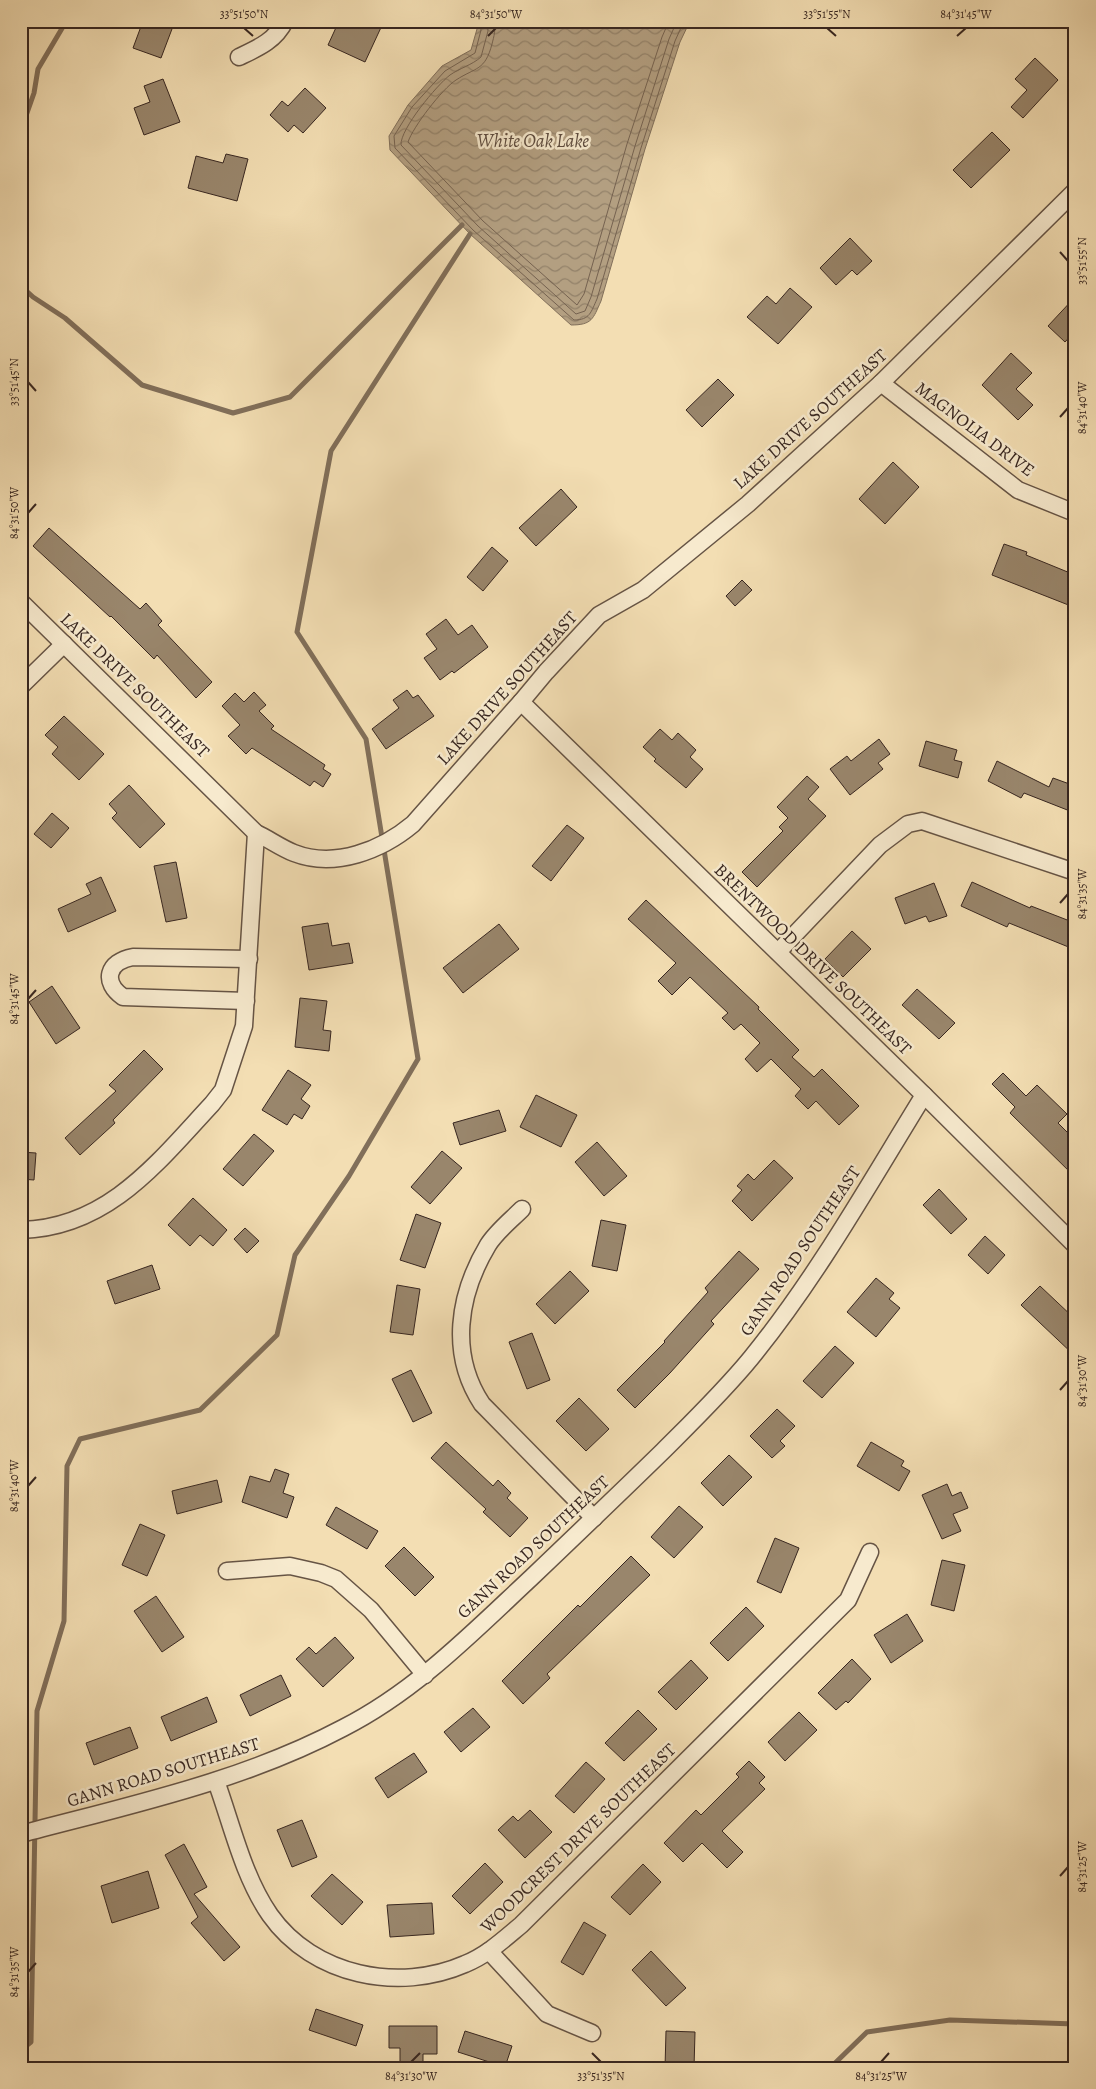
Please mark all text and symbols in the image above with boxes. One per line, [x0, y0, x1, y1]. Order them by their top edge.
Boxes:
text: 33°51'50"N [220, 6, 269, 22]
text: 84°31'50"W [470, 6, 523, 22]
text: 33°51'55"N [803, 6, 851, 22]
text: 84°31'45"W [940, 6, 993, 22]
water label: White Oak Lake [477, 128, 589, 154]
text: 33°51'55"N [1074, 237, 1090, 285]
street label: LAKE DRIVE SOUTHEAST [728, 343, 892, 495]
text: 33°51'45"N [6, 358, 22, 406]
street label: MAGNOLIA DRIVE [910, 376, 1040, 482]
text: 84°31'40"W [1074, 381, 1090, 434]
text: 84°31'50"W [6, 486, 22, 539]
street label: LAKE DRIVE SOUTHEAST [431, 606, 583, 770]
street label: LAKE DRIVE SOUTHEAST [55, 607, 215, 763]
street label: BRENTWOOD DRIVE SOUTHEAST [709, 858, 917, 1060]
text: 84°31'35"W [1074, 868, 1090, 920]
text: 84°31'45"W [6, 972, 22, 1025]
street label: GANN ROAD SOUTHEAST [734, 1161, 866, 1341]
text: 84°31'30"W [1074, 1354, 1090, 1407]
text: 84°31'40"W [6, 1459, 22, 1512]
street label: GANN ROAD SOUTHEAST [452, 1470, 614, 1624]
street label: GANN ROAD SOUTHEAST [64, 1731, 262, 1813]
street label: WOODCREST DRIVE SOUTHEAST [474, 1738, 681, 1939]
text: 84°31'25"W [1074, 1840, 1090, 1893]
text: 84°31'35"W [6, 1946, 22, 1998]
text: 84°31'30"W [385, 2068, 438, 2084]
text: 33°51'35"N [577, 2068, 625, 2084]
text: 84°31'25"W [855, 2068, 908, 2084]

